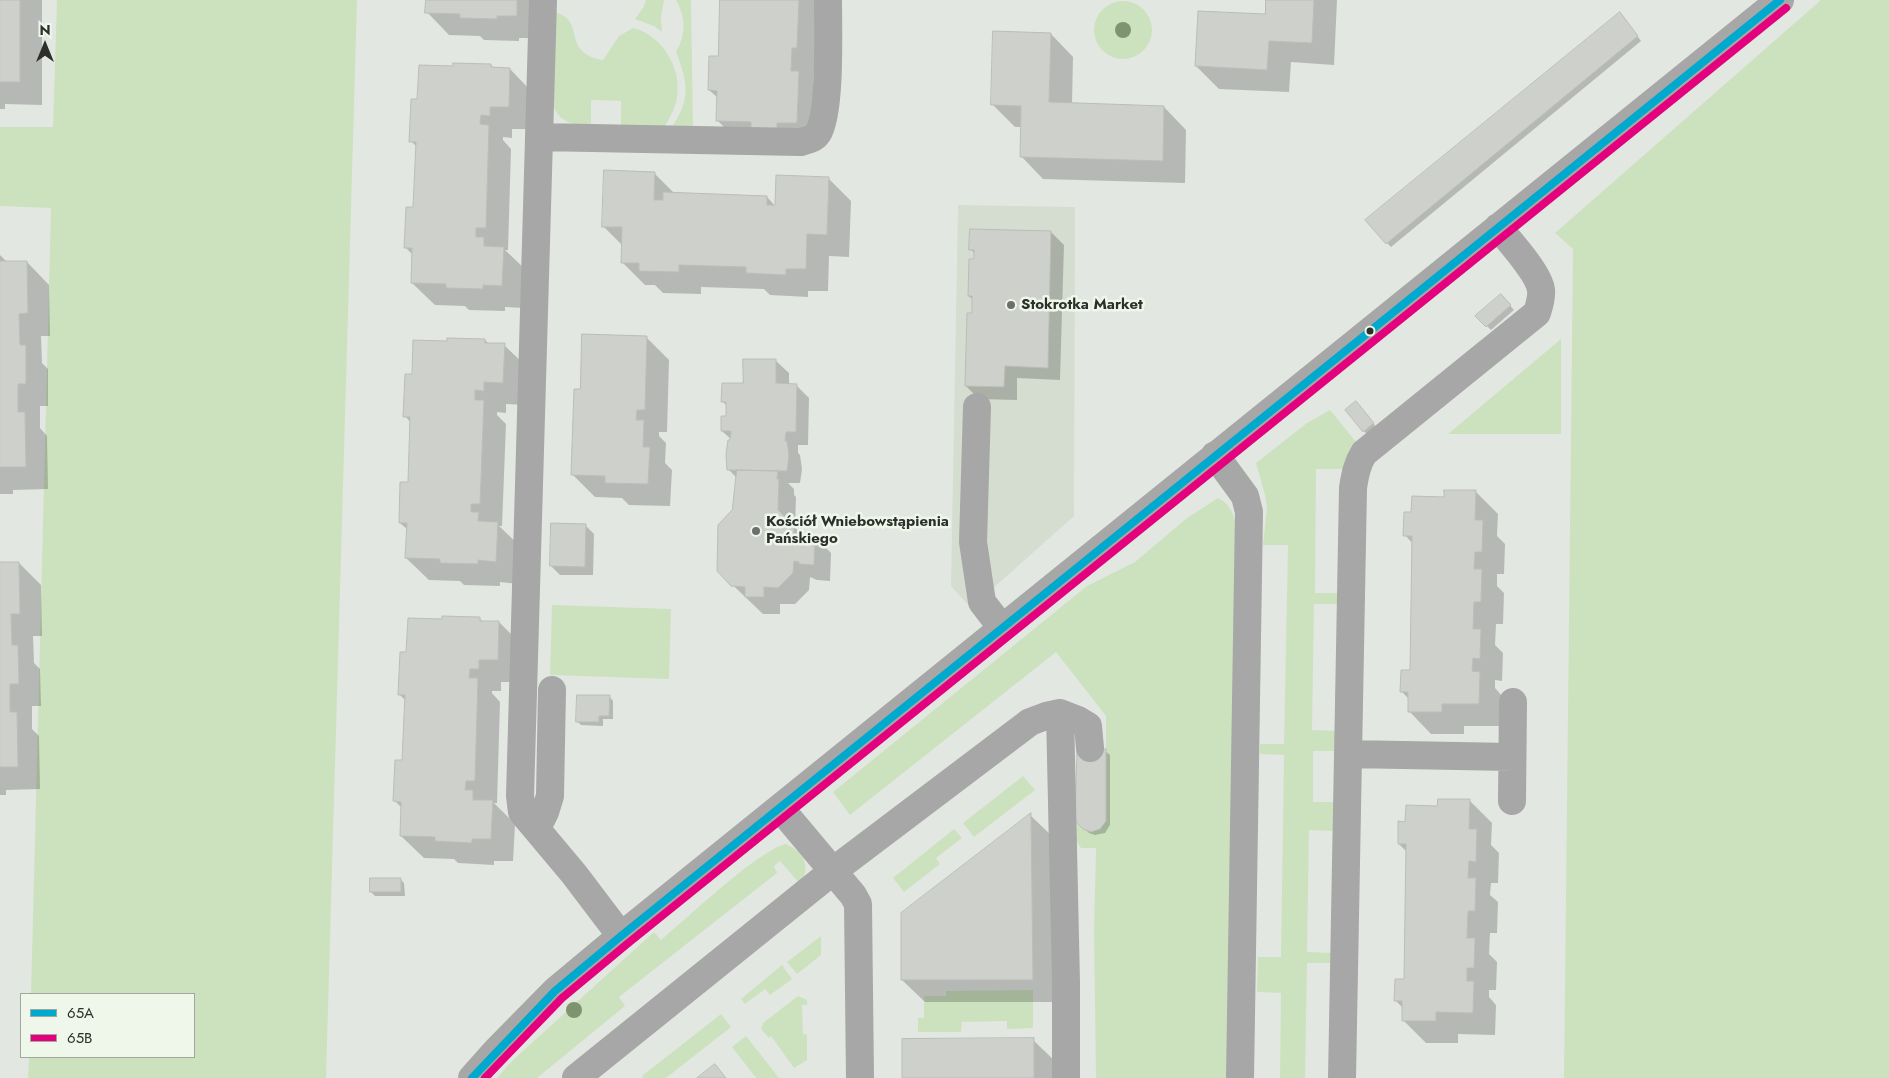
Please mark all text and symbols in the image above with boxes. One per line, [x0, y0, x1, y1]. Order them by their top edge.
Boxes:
north arrow [20, 20, 70, 70]
text: N [39, 20, 51, 40]
place label: Stokrotka Market [1021, 296, 1143, 314]
marker: Stokrotka Market [1005, 299, 1017, 311]
unlabelled marker [1365, 326, 1375, 336]
place label: Kościół Wniebowstąpienia Pańskiego [766, 513, 949, 548]
marker: Kościół Wniebowstąpienia Pańskiego [750, 525, 762, 537]
legend [20, 993, 195, 1058]
text: 65A [67, 1002, 94, 1024]
text: 65B [67, 1027, 92, 1049]

